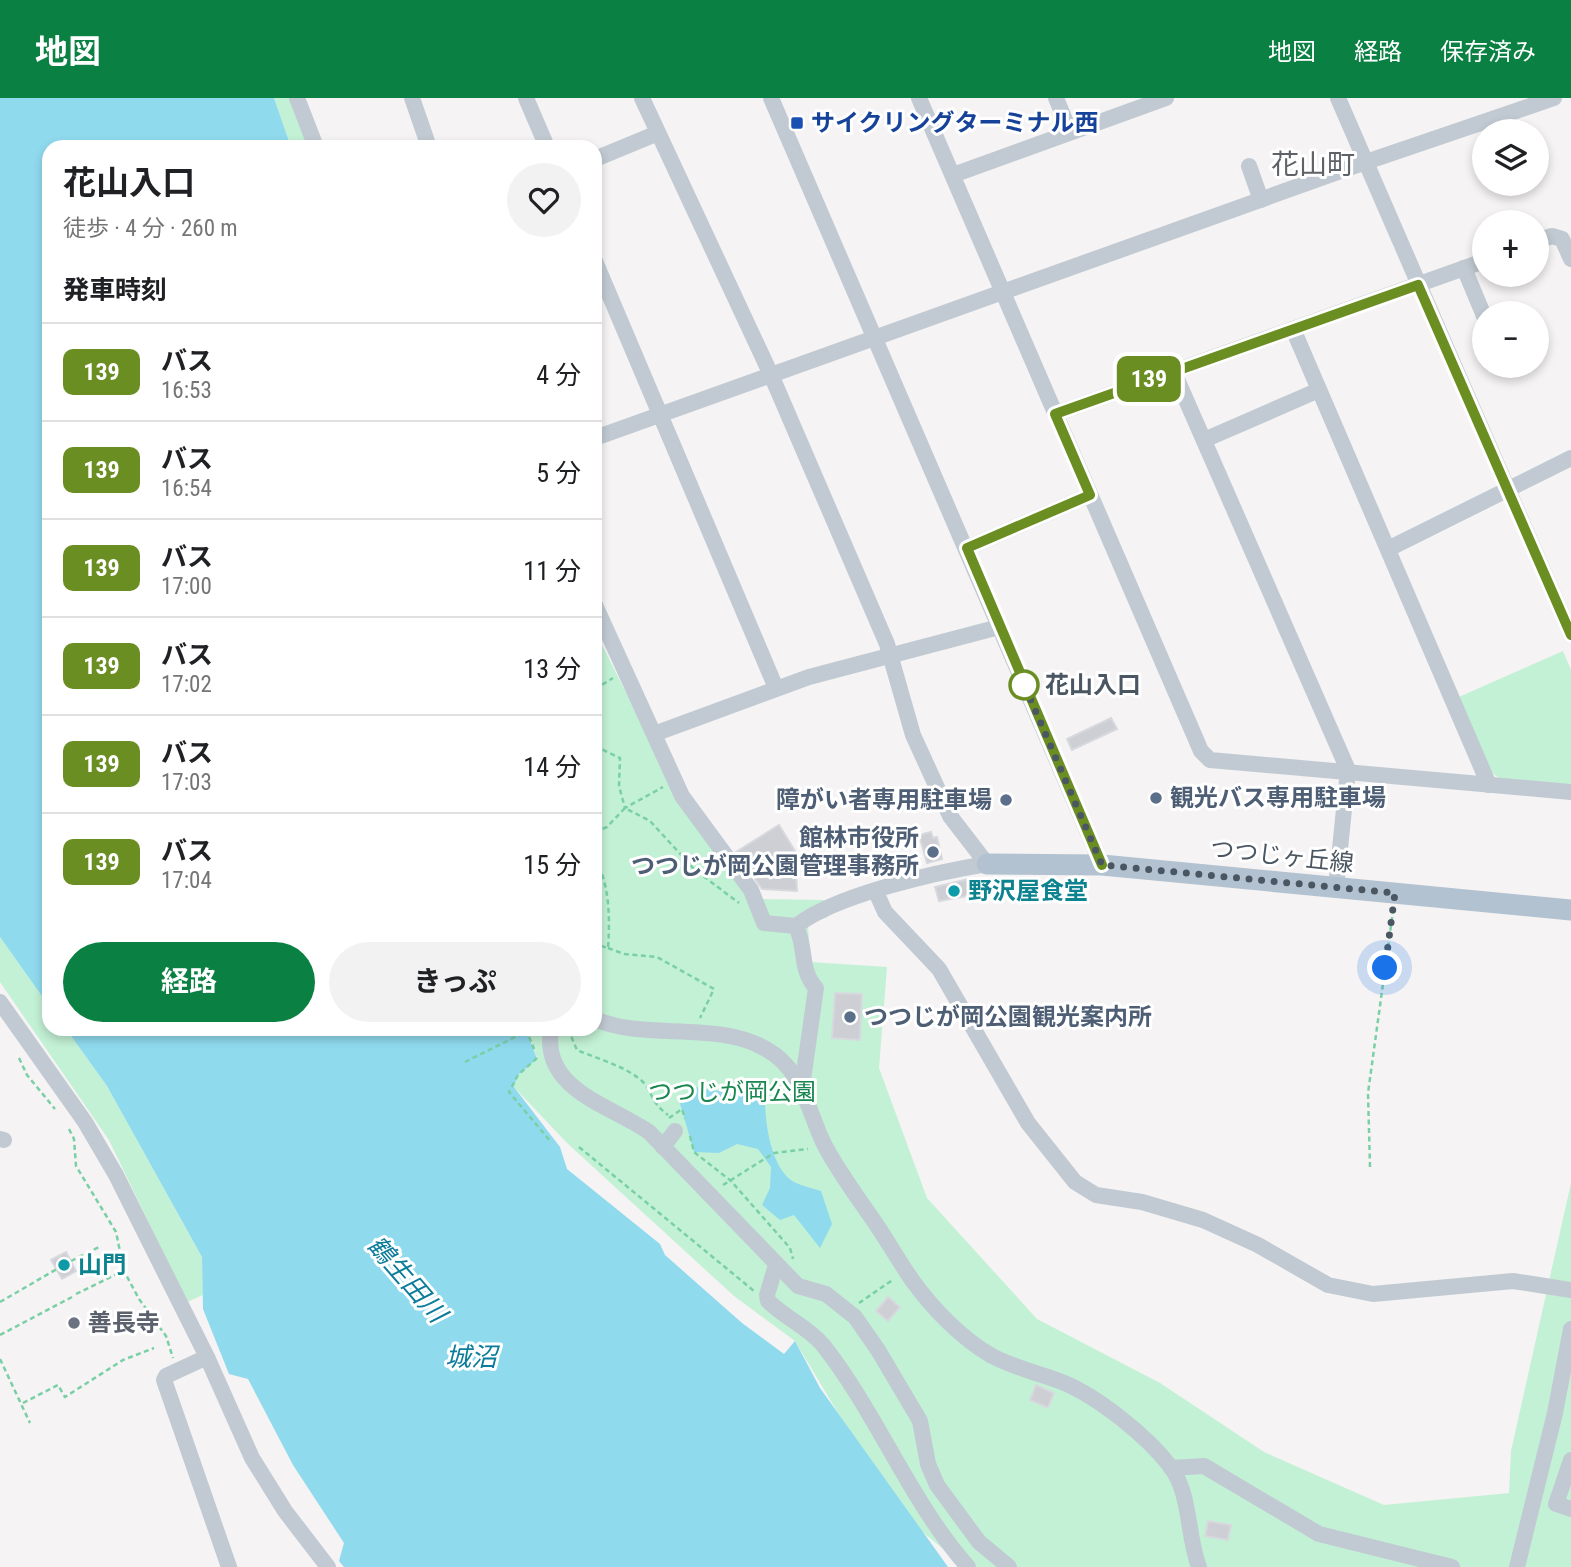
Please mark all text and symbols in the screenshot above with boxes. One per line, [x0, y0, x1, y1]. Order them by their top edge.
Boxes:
text: 地図 [35, 32, 101, 71]
text: 地図 [1268, 38, 1316, 66]
text: 経路 [1354, 38, 1402, 66]
text: 保存済み [1440, 38, 1536, 66]
place label: サイクリングターミナル西 [811, 109, 1099, 137]
marker: サイクリングターミナル西 [789, 115, 805, 131]
map controls [1472, 119, 1549, 378]
button: layers [1472, 119, 1549, 196]
district label: 花山町 [1271, 148, 1355, 181]
text: 花山入口 [63, 163, 195, 202]
button: heart [507, 163, 581, 237]
button: + [1472, 210, 1549, 287]
text: 徒歩 · 4 分 · 260 m [63, 215, 238, 242]
text: 発車時刻 [63, 275, 167, 305]
button: − [1472, 301, 1549, 378]
text: バス [161, 346, 213, 376]
line badge: 139 [1109, 356, 1189, 402]
text: 139 [83, 358, 120, 386]
text: 4 分 [536, 360, 581, 390]
text: 139 [1131, 365, 1167, 393]
text: 16:53 [161, 377, 212, 404]
text: バス [161, 444, 213, 474]
text: 139 [83, 456, 120, 484]
text: 5 分 [536, 458, 581, 488]
text: 16:54 [161, 475, 212, 502]
text: バス [161, 542, 213, 572]
text: 139 [83, 554, 120, 582]
text: 11 分 [523, 556, 581, 586]
text: 17:00 [161, 573, 212, 600]
text: バス [161, 640, 213, 670]
text: 139 [83, 652, 120, 680]
text: 13 分 [523, 654, 581, 684]
marker: 花山入口 [1009, 670, 1039, 700]
text: 17:02 [161, 671, 212, 698]
place label: 花山入口 [1045, 671, 1141, 699]
text: バス [161, 738, 213, 768]
text: 139 [83, 750, 120, 778]
text: 14 分 [523, 752, 581, 782]
text: 17:03 [161, 769, 212, 796]
place label: 観光バス専用駐車場 [1170, 784, 1386, 812]
place label: 障がい者専用駐車場 [776, 786, 992, 814]
marker: 観光バス専用駐車場 [1148, 790, 1164, 806]
marker: 障がい者専用駐車場 [998, 792, 1014, 808]
place label: 館林市役所 つつじが岡公園管理事務所 [631, 824, 919, 880]
street label: つつじヶ丘線 [1209, 835, 1355, 877]
text: バス [161, 836, 213, 866]
marker: 館林市役所 つつじが岡公園管理事務所 [925, 844, 941, 860]
text: 139 [83, 848, 120, 876]
text: 15 分 [523, 850, 581, 880]
text: 17:04 [161, 867, 212, 894]
place label: 野沢屋食堂 [968, 877, 1088, 905]
marker: 野沢屋食堂 [946, 883, 962, 899]
button: 経路 [63, 942, 315, 1022]
button: きっぷ [329, 942, 581, 1022]
your location [1367, 950, 1402, 985]
place label: つつじが岡公園観光案内所 [864, 1003, 1152, 1031]
marker: つつじが岡公園観光案内所 [842, 1009, 858, 1025]
park label: つつじが岡公園 [648, 1078, 816, 1106]
water label: 鶴生田川 [362, 1230, 454, 1330]
place label: 山門 [78, 1251, 126, 1279]
marker: 山門 [56, 1257, 72, 1273]
place label: 善長寺 [88, 1309, 160, 1337]
marker: 善長寺 [66, 1315, 82, 1331]
water label: 城沼 [445, 1342, 501, 1372]

